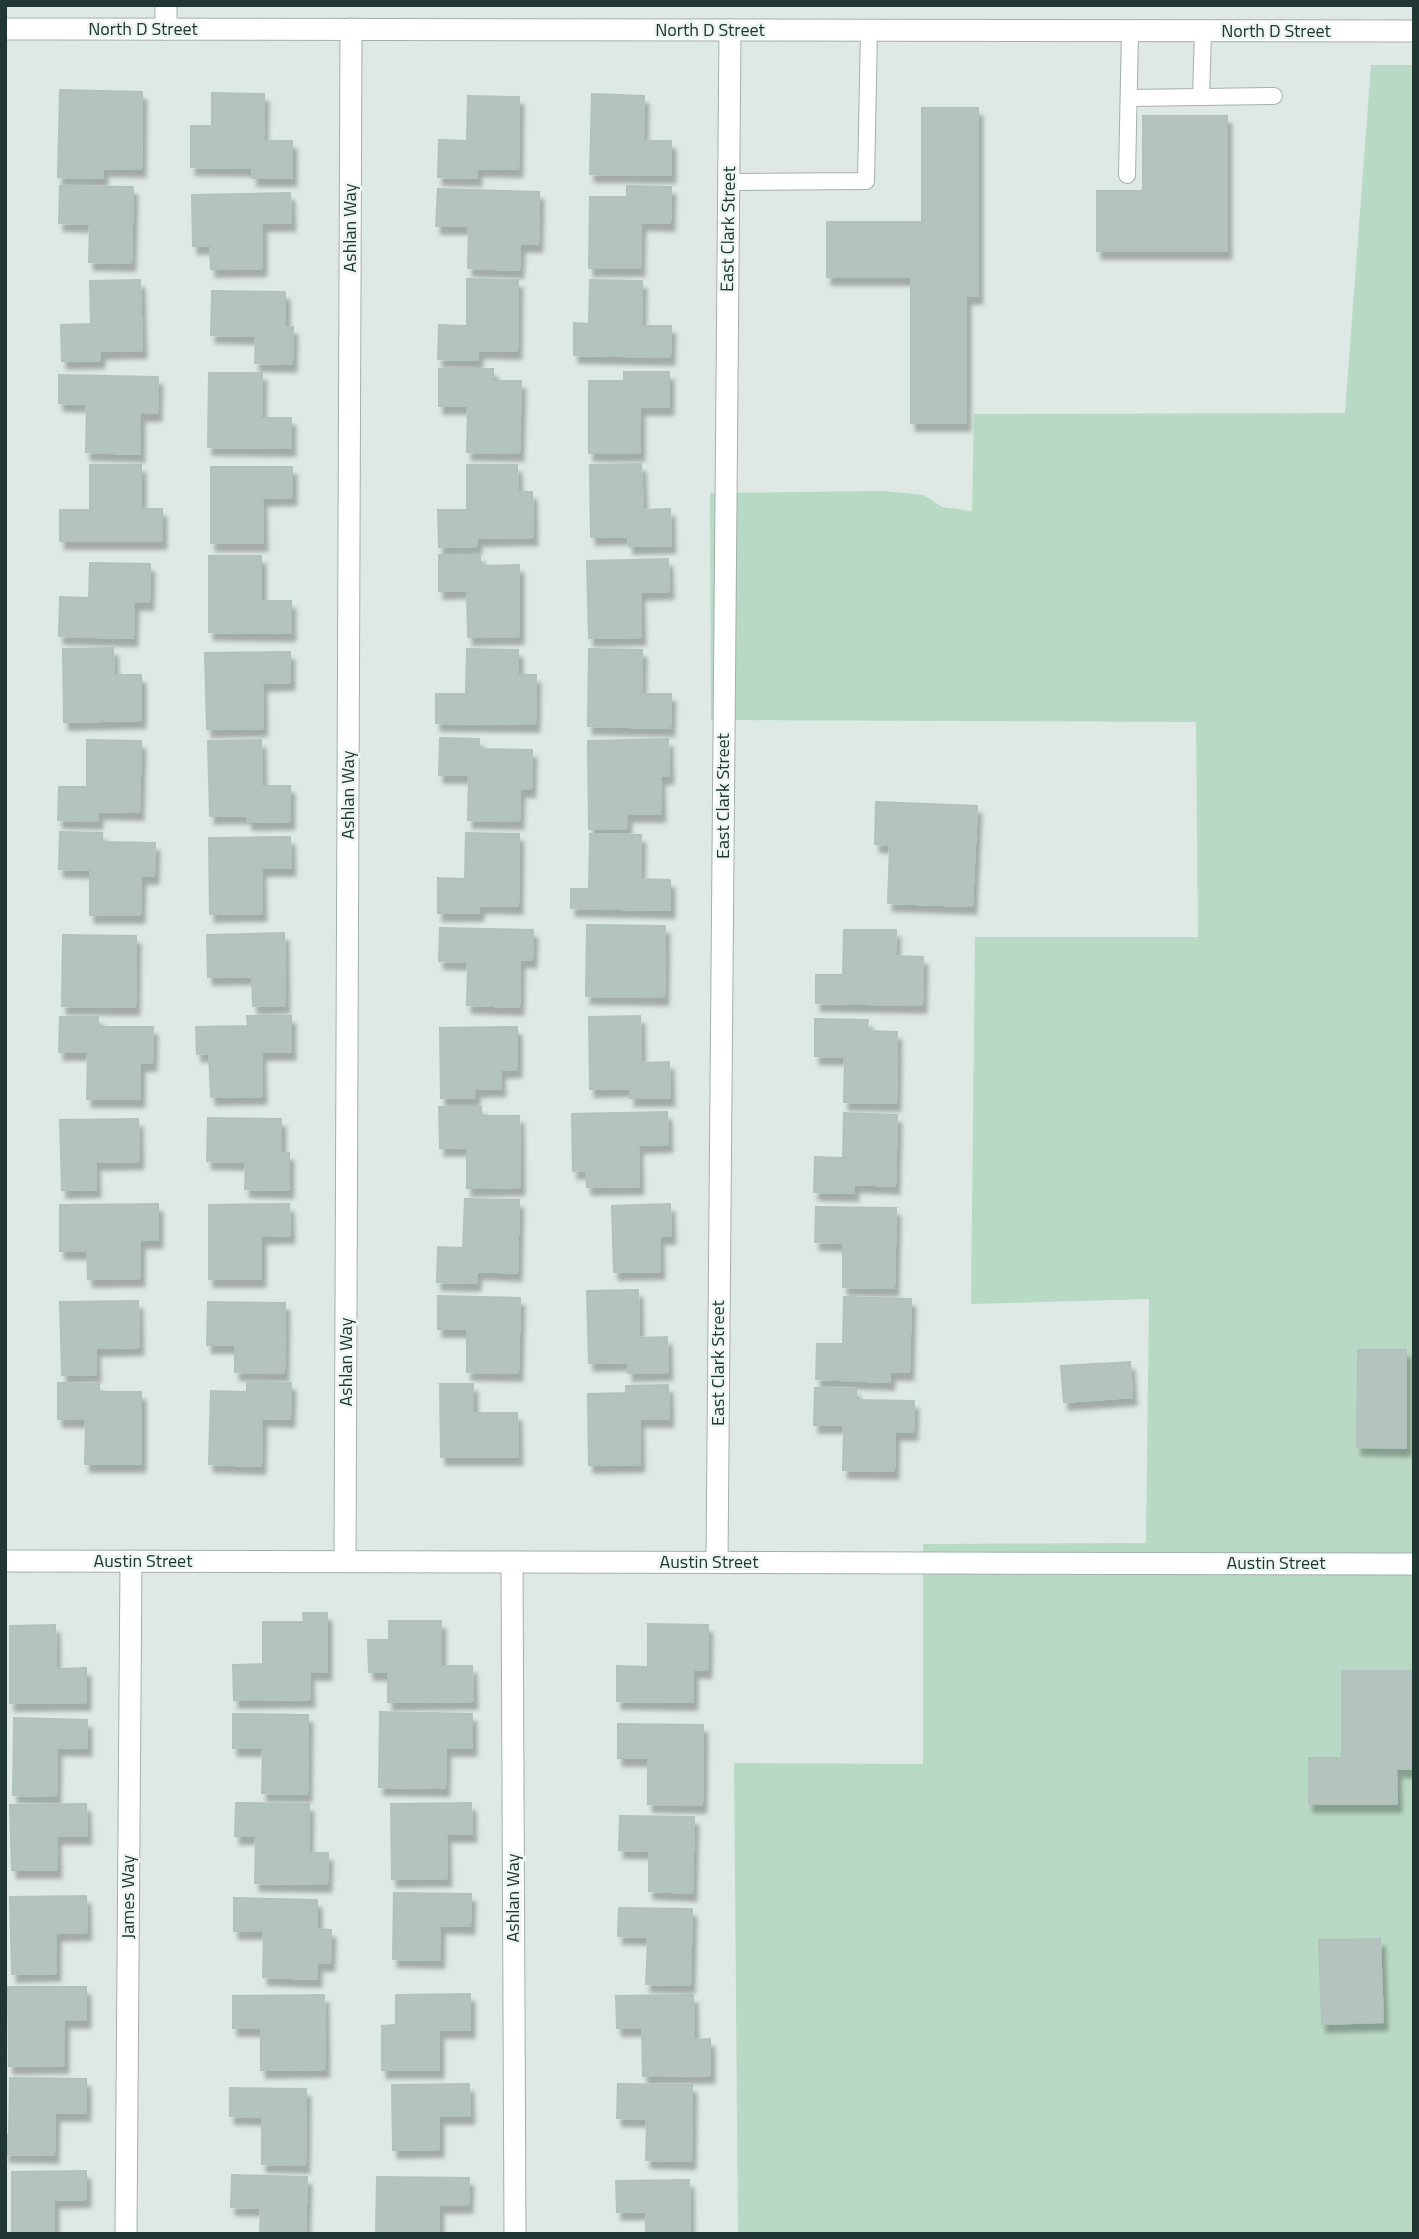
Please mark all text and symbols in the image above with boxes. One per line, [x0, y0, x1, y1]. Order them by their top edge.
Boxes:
street label: North D Street [88, 15, 199, 42]
street label: North D Street [655, 16, 766, 43]
street label: North D Street [1221, 17, 1332, 44]
street label: East Clark Street [713, 165, 742, 292]
street label: Ashlan Way [336, 183, 363, 272]
street label: East Clark Street [709, 732, 736, 859]
street label: Ashlan Way [334, 750, 361, 839]
street label: East Clark Street [704, 1299, 731, 1426]
street label: Ashlan Way [332, 1317, 359, 1406]
street label: Austin Street [94, 1547, 193, 1574]
street label: Austin Street [660, 1548, 759, 1575]
street label: Austin Street [1227, 1549, 1326, 1576]
street label: Ashlan Way [499, 1853, 526, 1942]
street label: James Way [114, 1855, 141, 1939]

